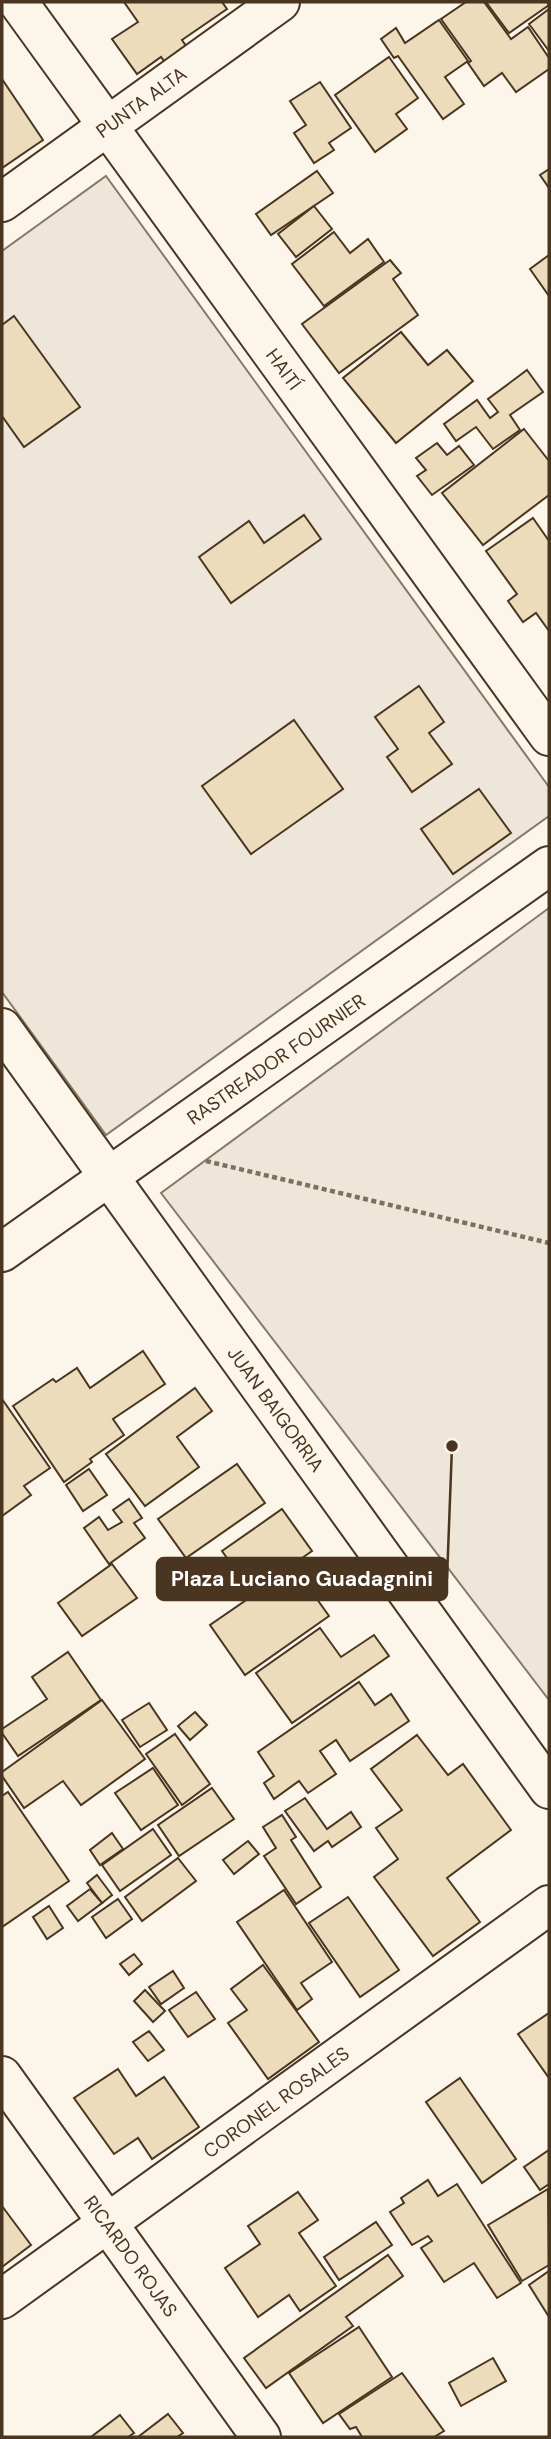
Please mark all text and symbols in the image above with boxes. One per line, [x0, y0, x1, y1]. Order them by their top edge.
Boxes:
street label: PUNTA ALTA [91, 61, 192, 144]
street label: HAITÍ [260, 344, 307, 395]
street label: RASTREADOR FOURNIER [182, 988, 370, 1131]
street label: JUAN BAIGORRIA [222, 1342, 330, 1477]
callout: Plaza Luciano Guadagnini [157, 1558, 447, 1600]
text: Plaza Luciano Guadagnini [171, 1565, 433, 1593]
street label: CORONEL ROSALES [198, 2041, 354, 2164]
street label: RICARDO ROJAS [78, 2191, 183, 2322]

